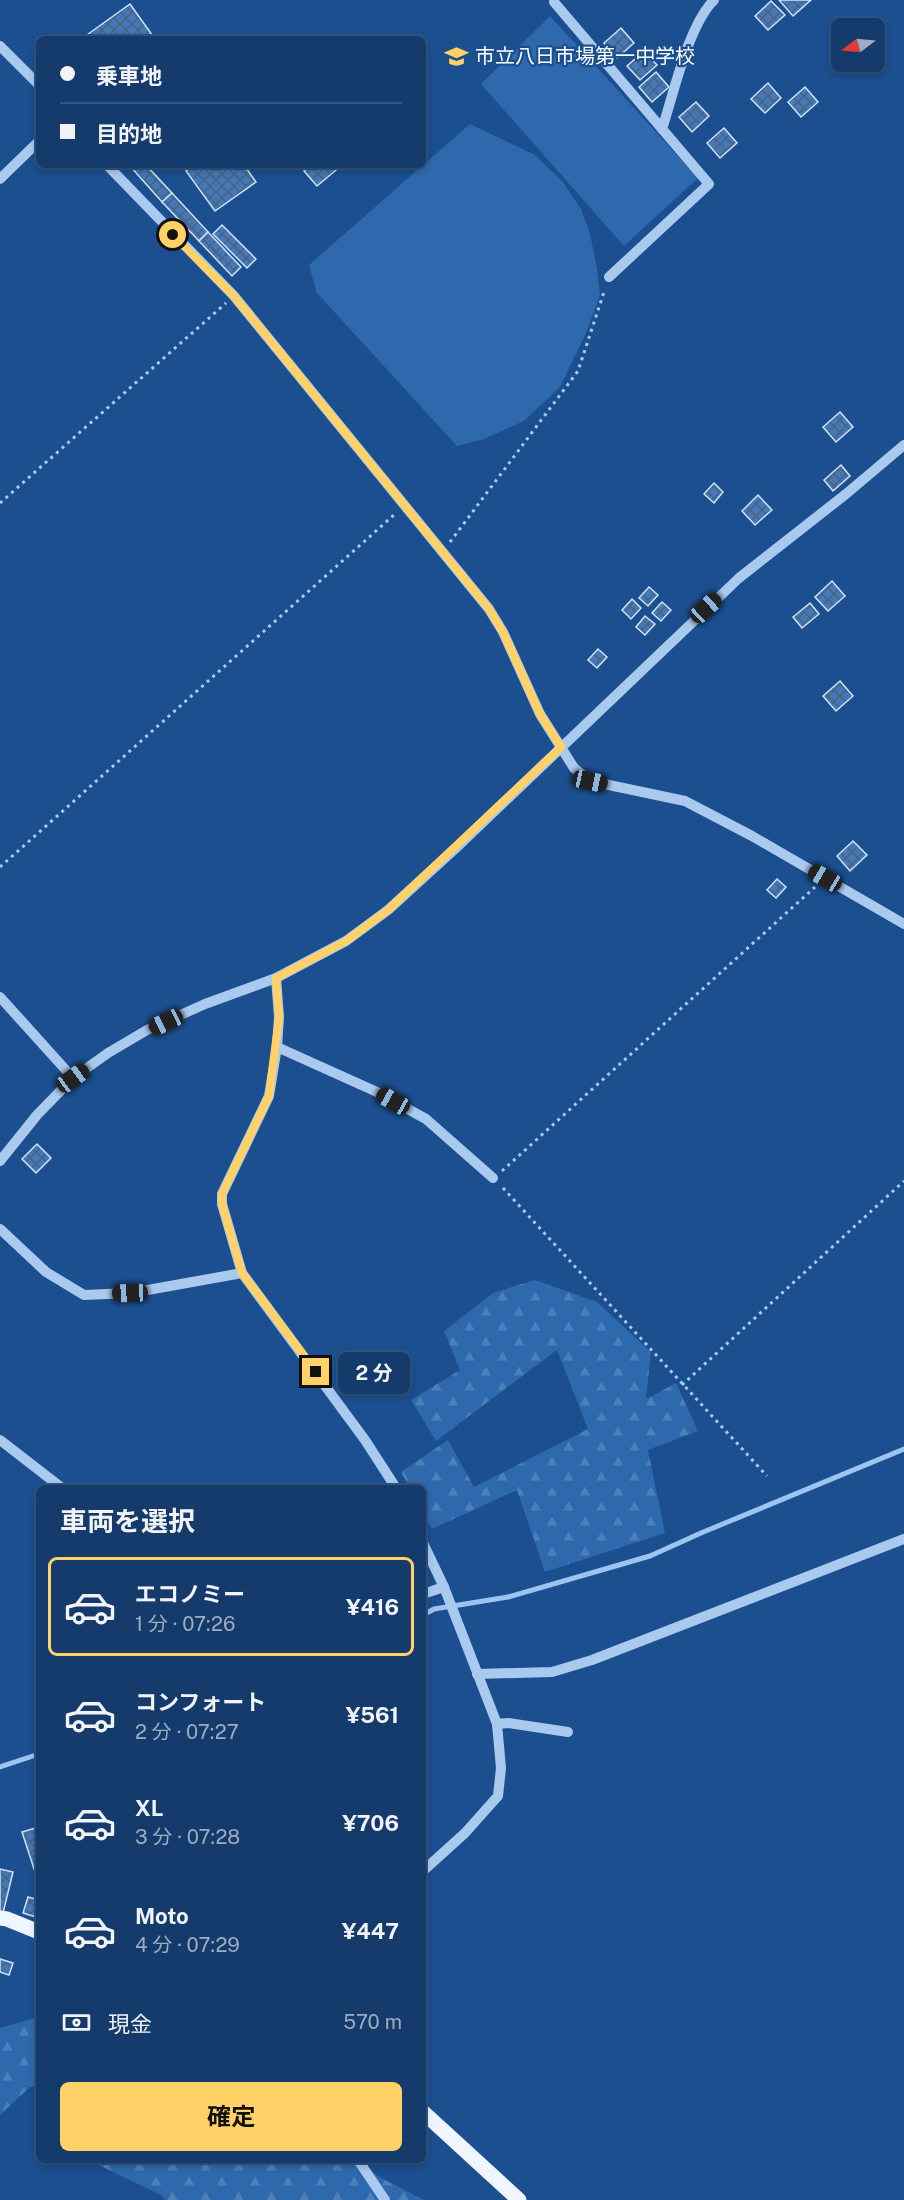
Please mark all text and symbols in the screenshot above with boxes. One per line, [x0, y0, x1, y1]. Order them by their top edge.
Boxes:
north arrow [831, 18, 885, 72]
map controls [831, 18, 885, 72]
school or university icon: 市立八日市場第一中学校 [444, 43, 470, 69]
place label: 市立八日市場第一中学校 [475, 44, 695, 68]
text: 乗車地 [96, 63, 162, 89]
text: 目的地 [96, 121, 162, 147]
route start [159, 221, 186, 248]
car [687, 589, 725, 627]
car [571, 768, 609, 794]
car [805, 861, 845, 895]
car [146, 1006, 186, 1038]
car [53, 1060, 93, 1096]
car [373, 1084, 413, 1118]
car [112, 1283, 148, 1303]
callout: 2 分 [337, 1351, 409, 1393]
route end [302, 1358, 329, 1385]
text: 2 分 [355, 1361, 393, 1385]
text: 車両を選択 [60, 1505, 195, 1537]
icon: car [63, 1580, 117, 1634]
text: エコノミー [135, 1581, 245, 1607]
text: ¥416 [346, 1594, 399, 1620]
text: 1 分 · 07:26 [135, 1612, 235, 1636]
icon: car [63, 1688, 117, 1742]
text: コンフォート [135, 1689, 266, 1715]
text: ¥561 [346, 1702, 399, 1728]
text: 2 分 · 07:27 [135, 1720, 239, 1744]
text: XL [135, 1795, 163, 1821]
icon: car [63, 1796, 117, 1850]
text: ¥706 [342, 1810, 399, 1836]
text: 3 分 · 07:28 [135, 1825, 240, 1849]
text: Moto [135, 1903, 189, 1929]
icon: car [63, 1904, 117, 1958]
text: ¥447 [342, 1918, 399, 1944]
text: 4 分 · 07:29 [135, 1933, 240, 1957]
icon: cash [60, 2006, 93, 2039]
text: 570 m [343, 2010, 402, 2034]
text: 現金 [108, 2011, 152, 2037]
button: 確定 [60, 2082, 402, 2151]

